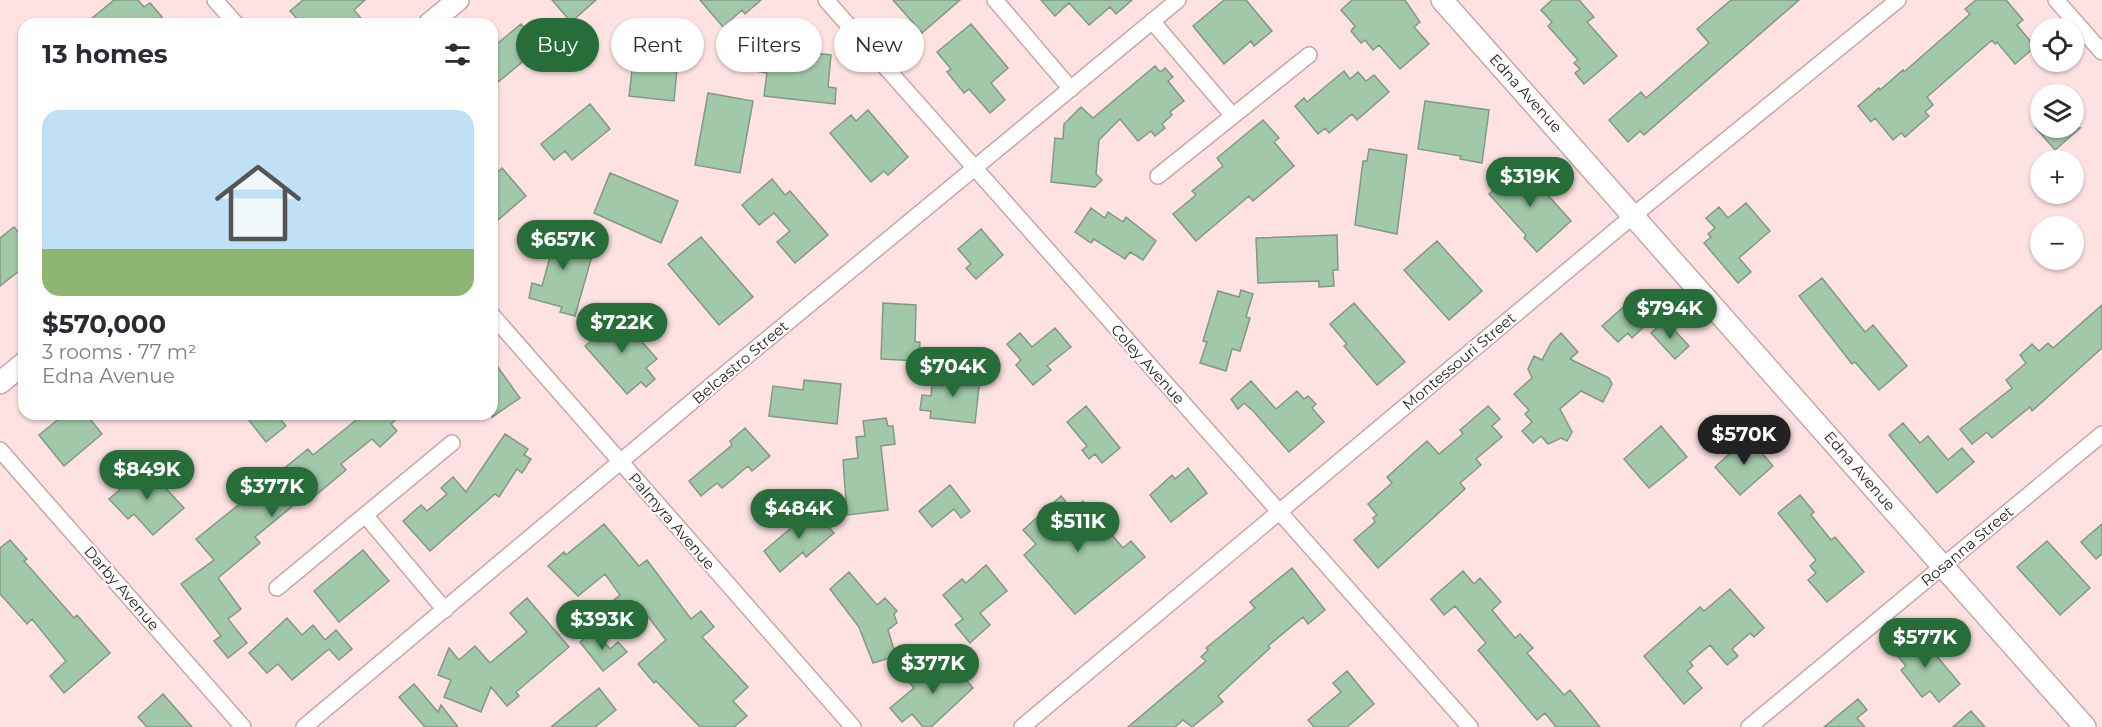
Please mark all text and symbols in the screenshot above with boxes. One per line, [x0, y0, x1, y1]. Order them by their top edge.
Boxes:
chip: Buy [516, 18, 599, 72]
chip: Rent [611, 18, 704, 72]
chip: Filters [716, 18, 822, 72]
chip: New [834, 18, 924, 72]
map controls [2030, 18, 2084, 270]
button: locate [2030, 18, 2084, 72]
text: 13 homes [42, 38, 168, 70]
icon: filters [441, 38, 474, 71]
street label: Edna Avenue [1486, 50, 1566, 136]
button: layers [2030, 84, 2084, 138]
icon: home [204, 149, 312, 257]
button: + [2030, 150, 2084, 204]
pin: $319K [1488, 157, 1572, 208]
text: $319K [1500, 164, 1560, 188]
button: − [2030, 216, 2084, 270]
pin: $657K [521, 220, 605, 271]
text: $657K [531, 227, 595, 251]
pin: $794K [1628, 289, 1712, 340]
text: $794K [1637, 296, 1703, 320]
pin: $722K [580, 303, 664, 354]
text: $570,000 [42, 308, 166, 340]
street label: Montessouri Street [1398, 308, 1520, 414]
text: $722K [590, 310, 654, 334]
street label: Belcastro Street [688, 316, 792, 408]
street label: Coley Avenue [1107, 320, 1189, 408]
text: 3 rooms · 77 m² [42, 340, 197, 364]
pin: $704K [911, 347, 995, 398]
text: $704K [920, 354, 986, 378]
text: Edna Avenue [42, 364, 175, 388]
pin: $570K [1702, 415, 1786, 466]
text: $570K [1712, 422, 1776, 446]
street label: Edna Avenue [1820, 427, 1900, 515]
pin: $849K [105, 450, 189, 501]
text: $849K [113, 457, 181, 481]
pin: $377K [230, 467, 314, 518]
street label: Palmyra Avenue [625, 469, 719, 573]
text: $377K [240, 474, 304, 498]
pin: $484K [757, 489, 841, 540]
text: $484K [765, 496, 833, 520]
pin: $511K [1036, 502, 1120, 553]
street label: Rosanna Street [1917, 502, 2017, 590]
text: $511K [1050, 509, 1106, 533]
street label: Darby Avenue [80, 542, 164, 634]
pin: $393K [560, 600, 644, 651]
text: $393K [570, 607, 634, 631]
pin: $577K [1883, 618, 1967, 669]
text: $577K [1893, 625, 1957, 649]
pin: $377K [891, 644, 975, 695]
text: $377K [901, 651, 965, 675]

